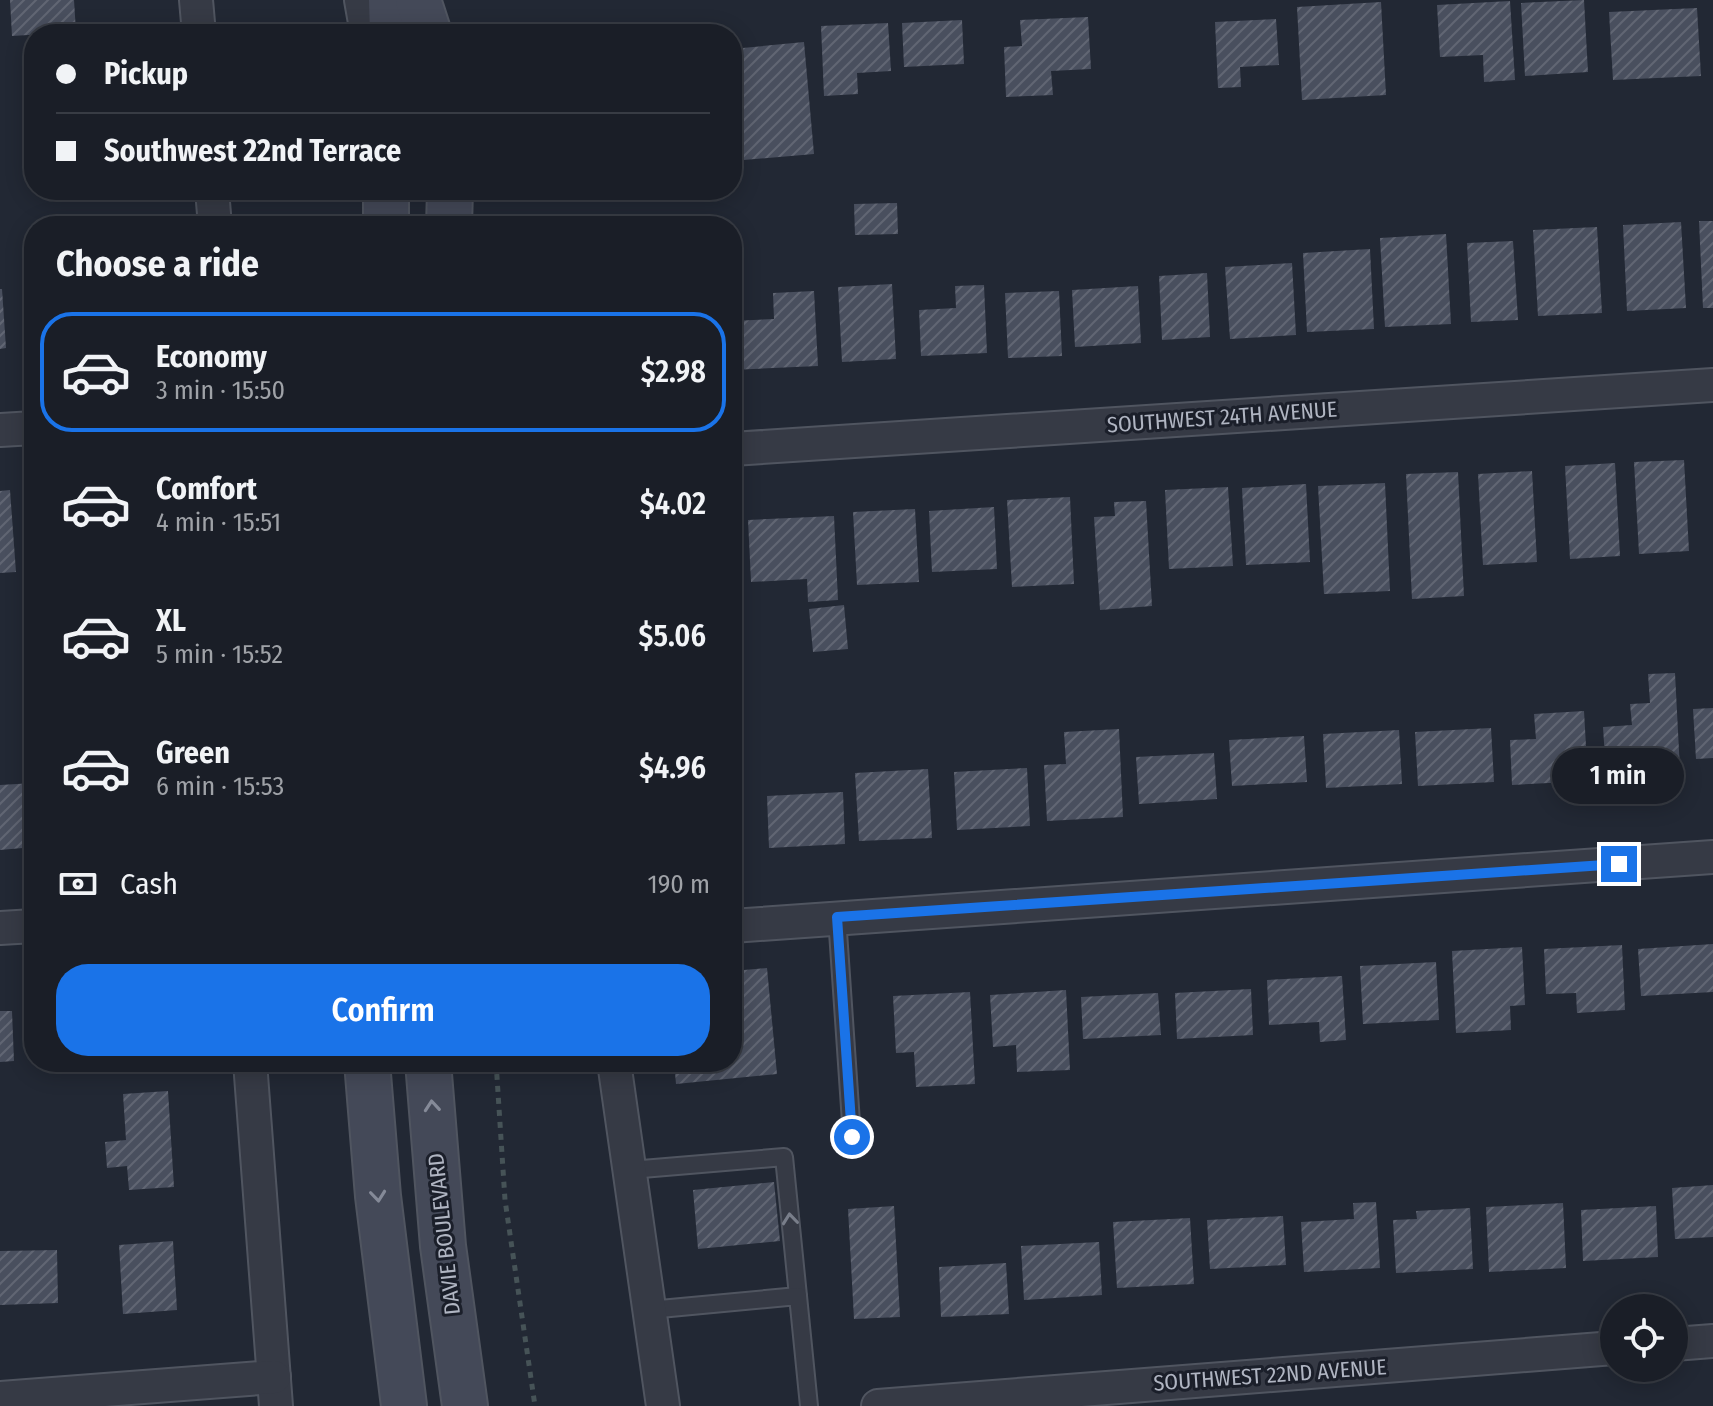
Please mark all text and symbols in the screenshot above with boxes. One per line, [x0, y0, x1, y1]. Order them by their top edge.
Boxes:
text: Pickup [104, 56, 188, 92]
text: Southwest 22nd Terrace [104, 133, 401, 169]
text: Choose a ride [56, 242, 259, 286]
icon: car [60, 336, 132, 408]
text: Economy [156, 339, 267, 375]
text: $2.98 [641, 354, 706, 390]
text: 3 min · 15:50 [156, 375, 285, 406]
street label: SOUTHWEST 24TH AVENUE [1106, 395, 1338, 439]
icon: car [60, 468, 132, 540]
text: Comfort [156, 471, 257, 507]
text: $4.02 [640, 486, 706, 522]
text: 4 min · 15:51 [156, 507, 281, 538]
icon: car [60, 600, 132, 672]
text: XL [156, 603, 186, 639]
text: $5.06 [639, 618, 706, 654]
text: 5 min · 15:52 [156, 639, 283, 670]
icon: car [60, 732, 132, 804]
text: Green [156, 735, 230, 771]
callout: 1 min [1553, 748, 1685, 804]
text: $4.96 [639, 750, 706, 786]
text: 1 min [1590, 760, 1646, 791]
text: 6 min · 15:53 [156, 771, 284, 802]
route end [1601, 846, 1637, 882]
icon: cash [56, 862, 100, 906]
text: Cash [120, 866, 178, 902]
text: 190 m [648, 869, 710, 900]
button: Confirm [56, 964, 710, 1056]
one-way arrow [424, 1099, 441, 1112]
route start [834, 1119, 870, 1155]
street label: DAVIE BOULEVARD [422, 1152, 466, 1316]
one-way arrow [369, 1189, 386, 1202]
one-way arrow [782, 1212, 799, 1225]
map controls [1600, 1294, 1688, 1382]
button: locate [1600, 1294, 1688, 1382]
street label: SOUTHWEST 22ND AVENUE [1153, 1353, 1387, 1397]

